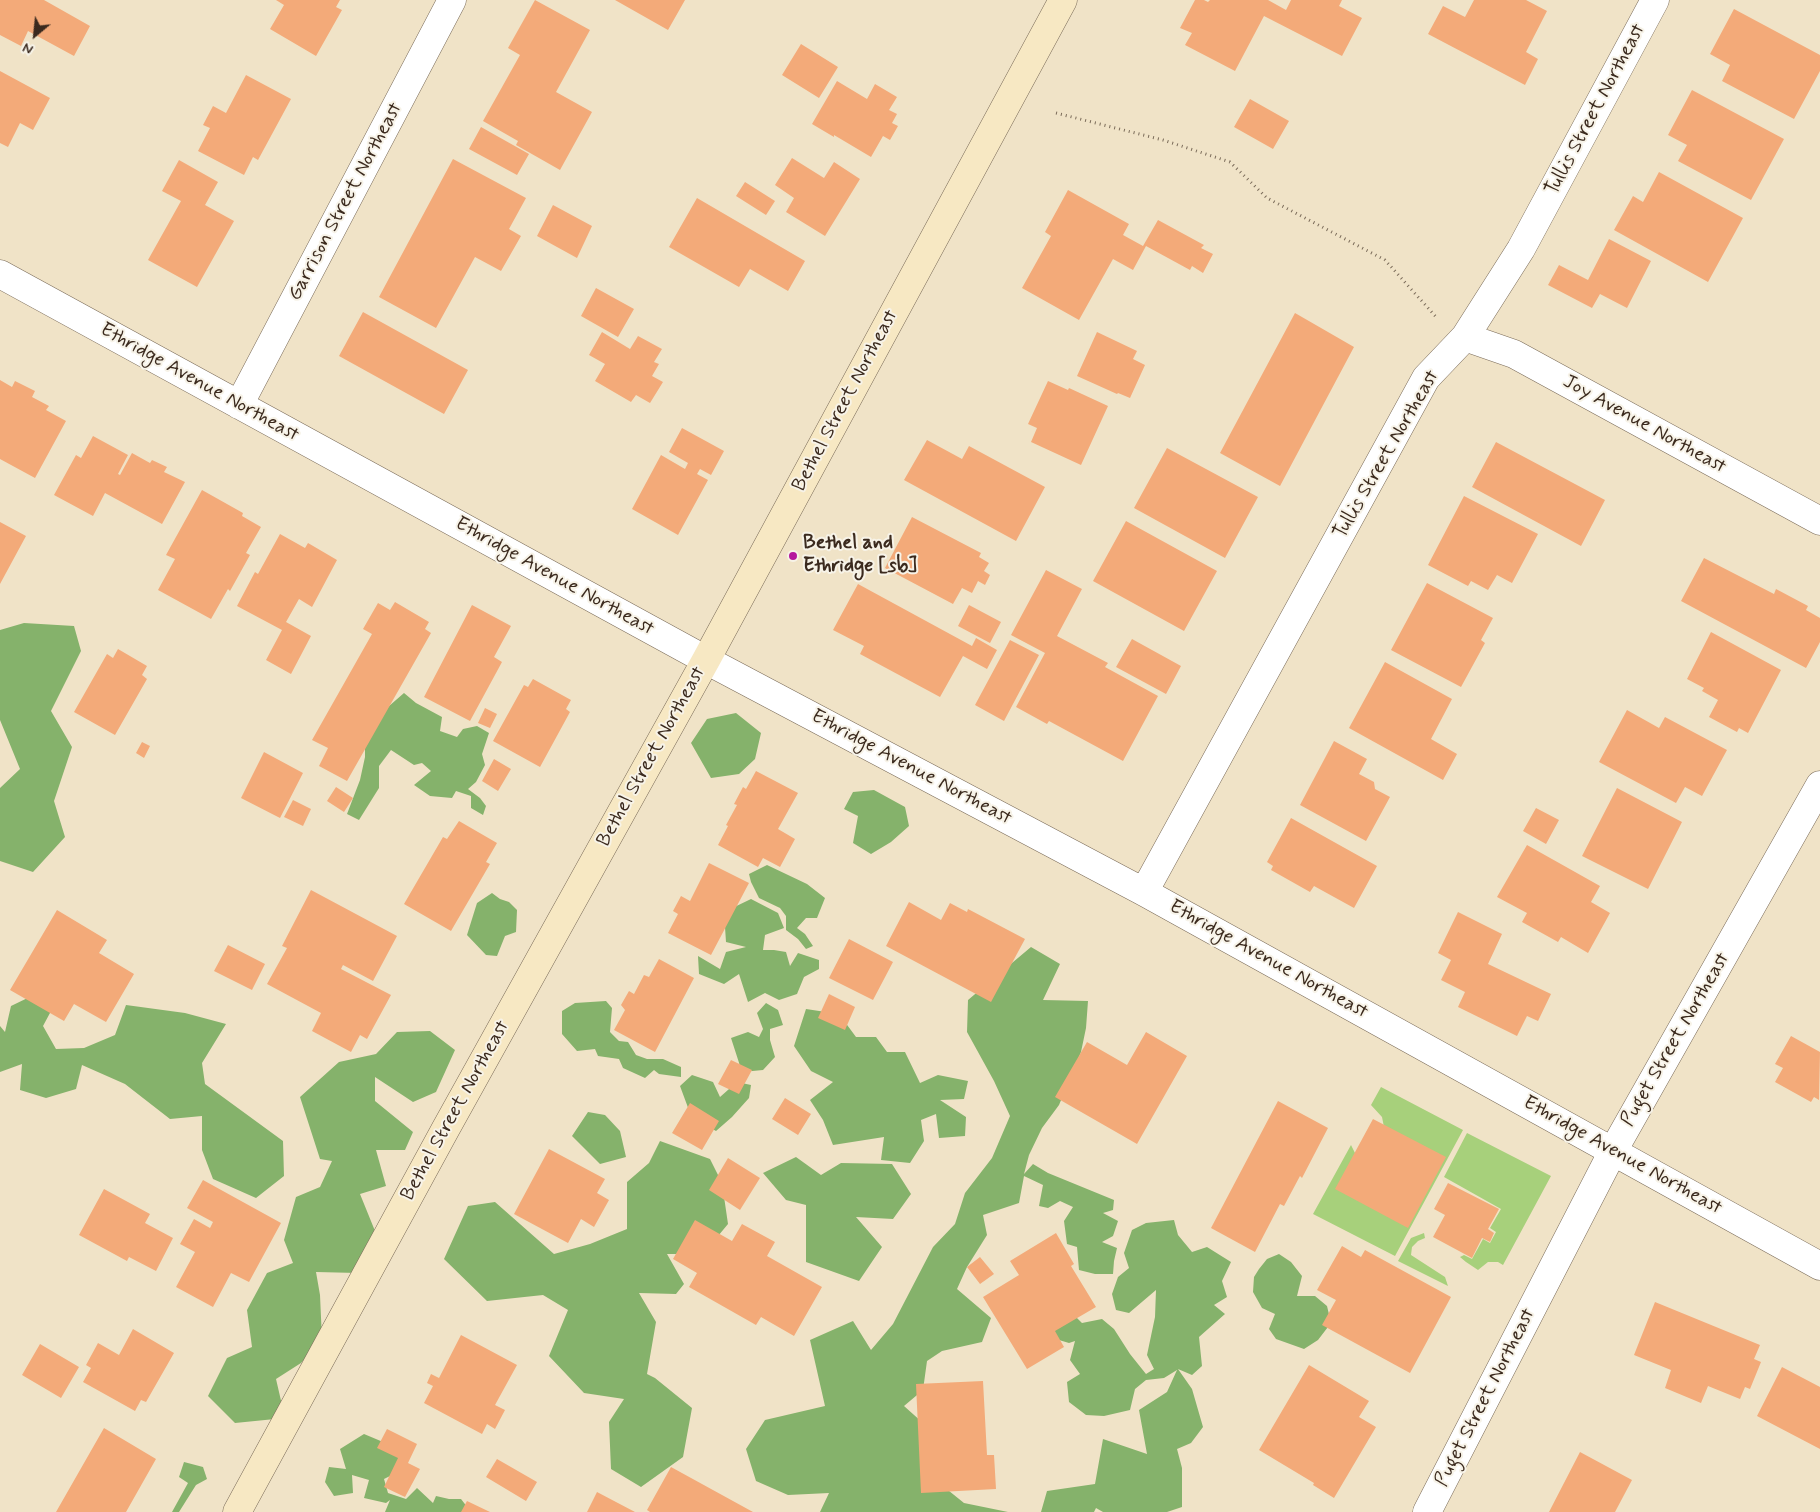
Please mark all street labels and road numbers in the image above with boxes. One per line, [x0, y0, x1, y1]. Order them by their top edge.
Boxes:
street label: Tullis Street Northeast [1541, 20, 1651, 200]
street label: Garrison Street Northeast [284, 99, 408, 305]
street label: Bethel Street Northeast [788, 306, 904, 496]
street label: Ethridge Avenue Northeast [95, 318, 303, 448]
street label: Tullis Street Northeast [1329, 366, 1445, 544]
street label: Joy Avenue Northeast [1558, 370, 1730, 480]
street label: Ethridge Avenue Northeast [450, 512, 658, 642]
street label: Bethel Street Northeast [593, 663, 711, 851]
street label: Ethridge Avenue Northeast [807, 705, 1015, 831]
street label: Ethridge Avenue Northeast [1164, 895, 1372, 1025]
street label: Puget Street Northeast [1616, 949, 1736, 1131]
street label: Bethel Street Northeast [397, 1017, 515, 1205]
street label: Ethridge Avenue Northeast [1518, 1091, 1726, 1221]
street label: Puget Street Northeast [1431, 1305, 1541, 1491]

